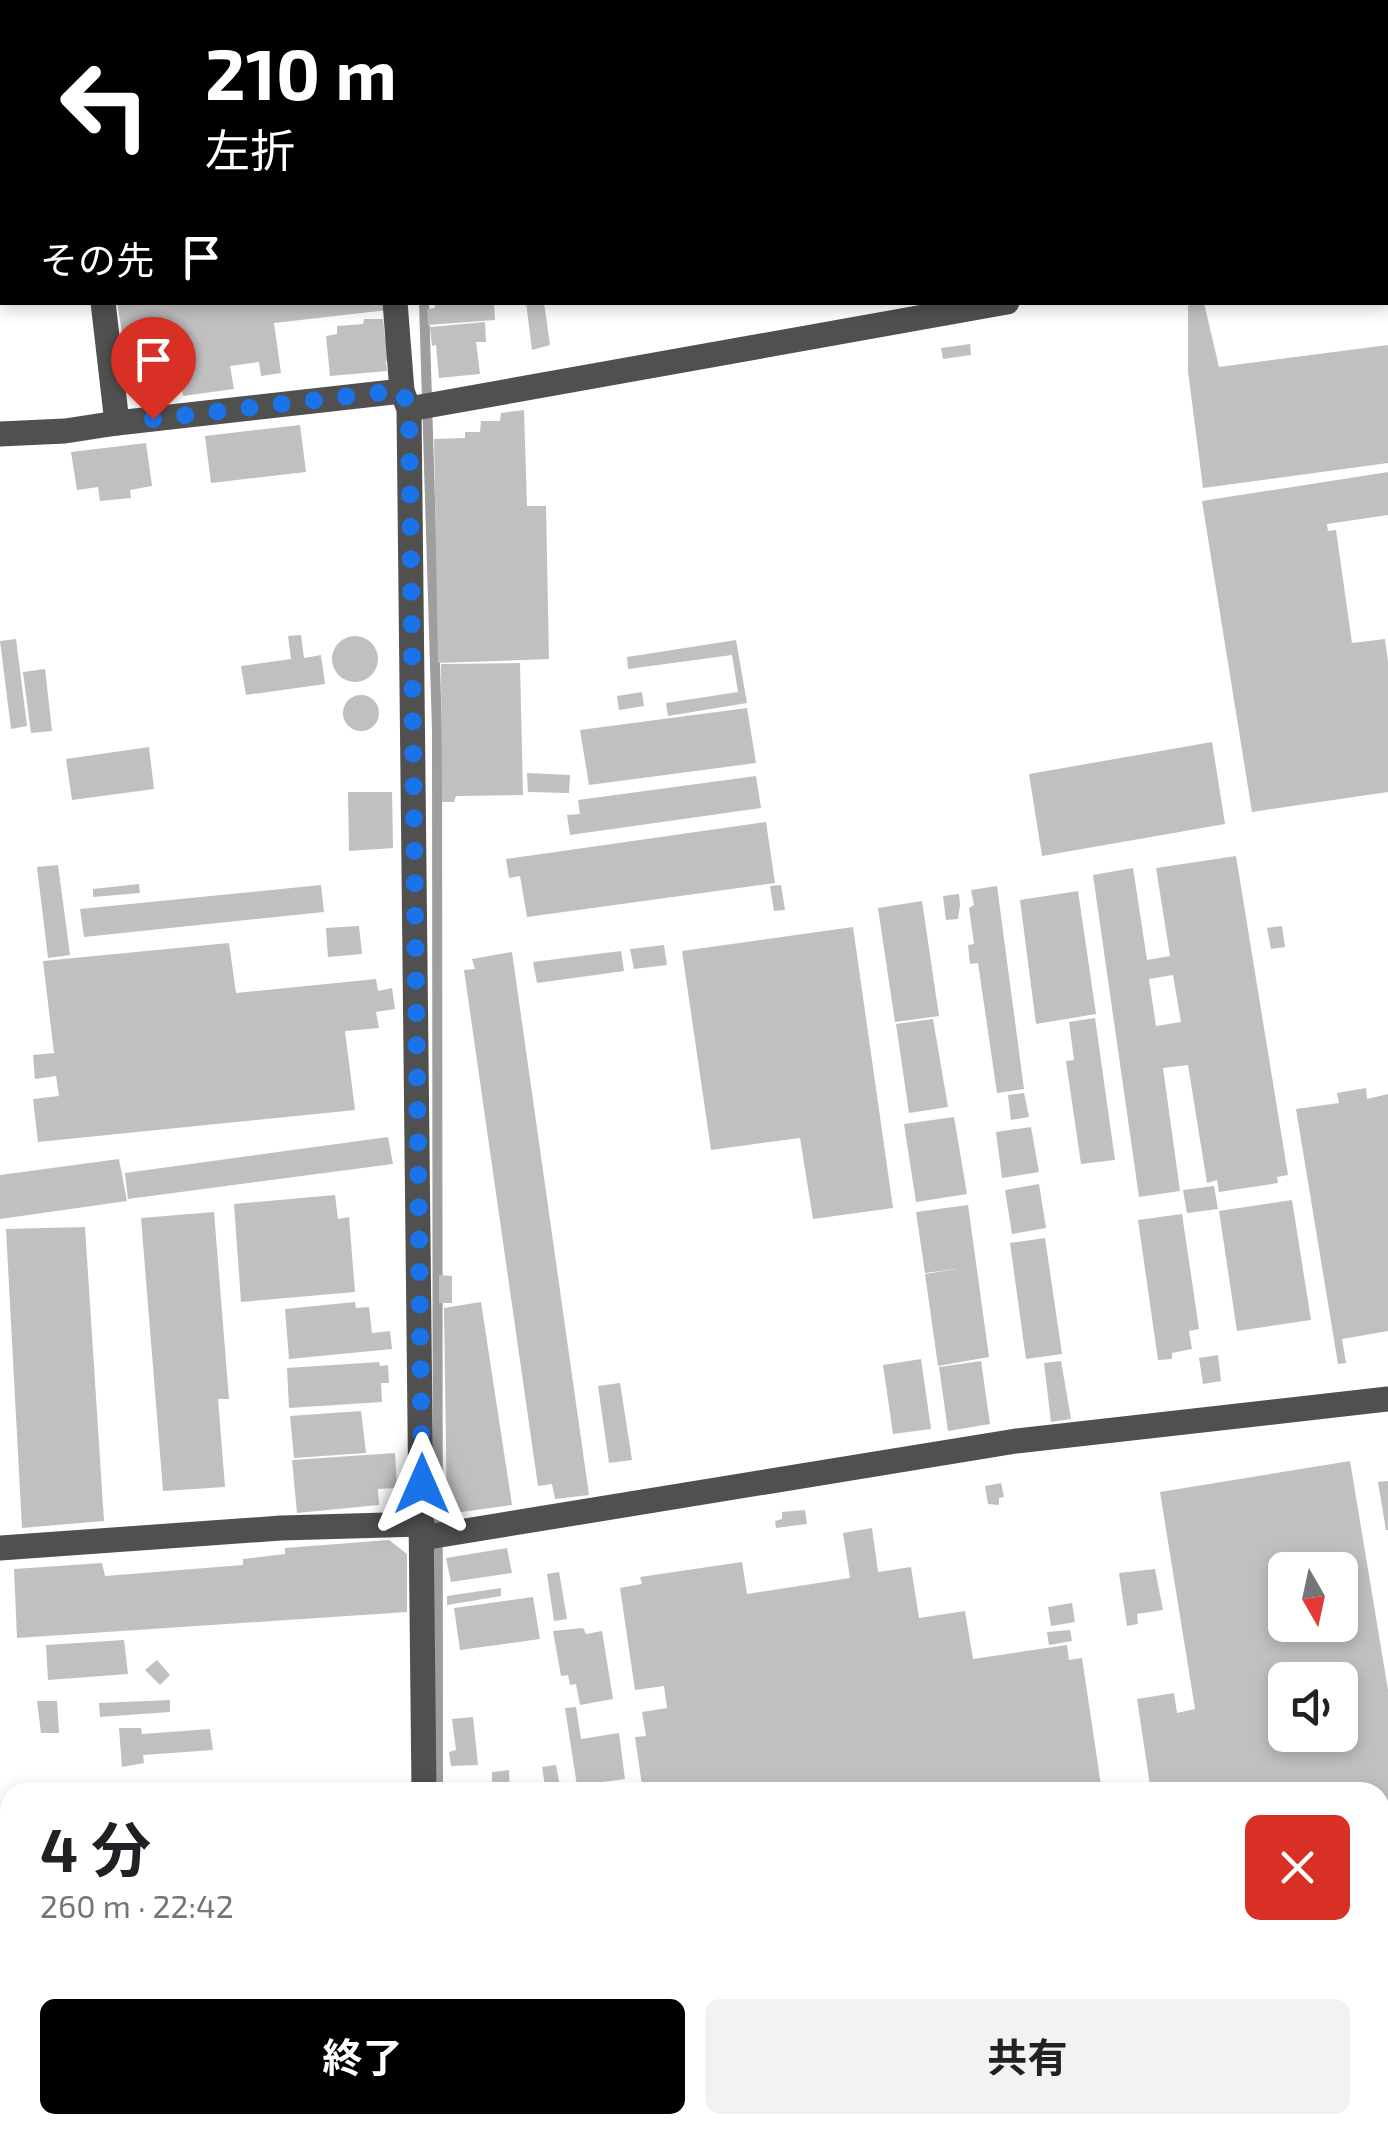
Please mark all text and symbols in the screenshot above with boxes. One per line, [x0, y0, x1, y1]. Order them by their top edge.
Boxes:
text: 210 m [205, 30, 397, 114]
icon: left [40, 40, 170, 170]
text: 左折 [205, 122, 295, 176]
icon: arrive [174, 230, 229, 285]
text: その先 [40, 236, 154, 282]
pin [111, 317, 196, 420]
icon: arrive [126, 332, 181, 387]
position arrow [370, 1432, 474, 1536]
north arrow [1268, 1552, 1358, 1642]
map controls [1268, 1552, 1358, 1752]
button: sound [1268, 1662, 1358, 1752]
text: 4 分 [40, 1812, 151, 1884]
button: close [1245, 1815, 1350, 1920]
text: 260 m · 22:42 [40, 1886, 234, 1924]
button: 終了 [40, 1999, 685, 2114]
button: 共有 [705, 1999, 1350, 2114]

